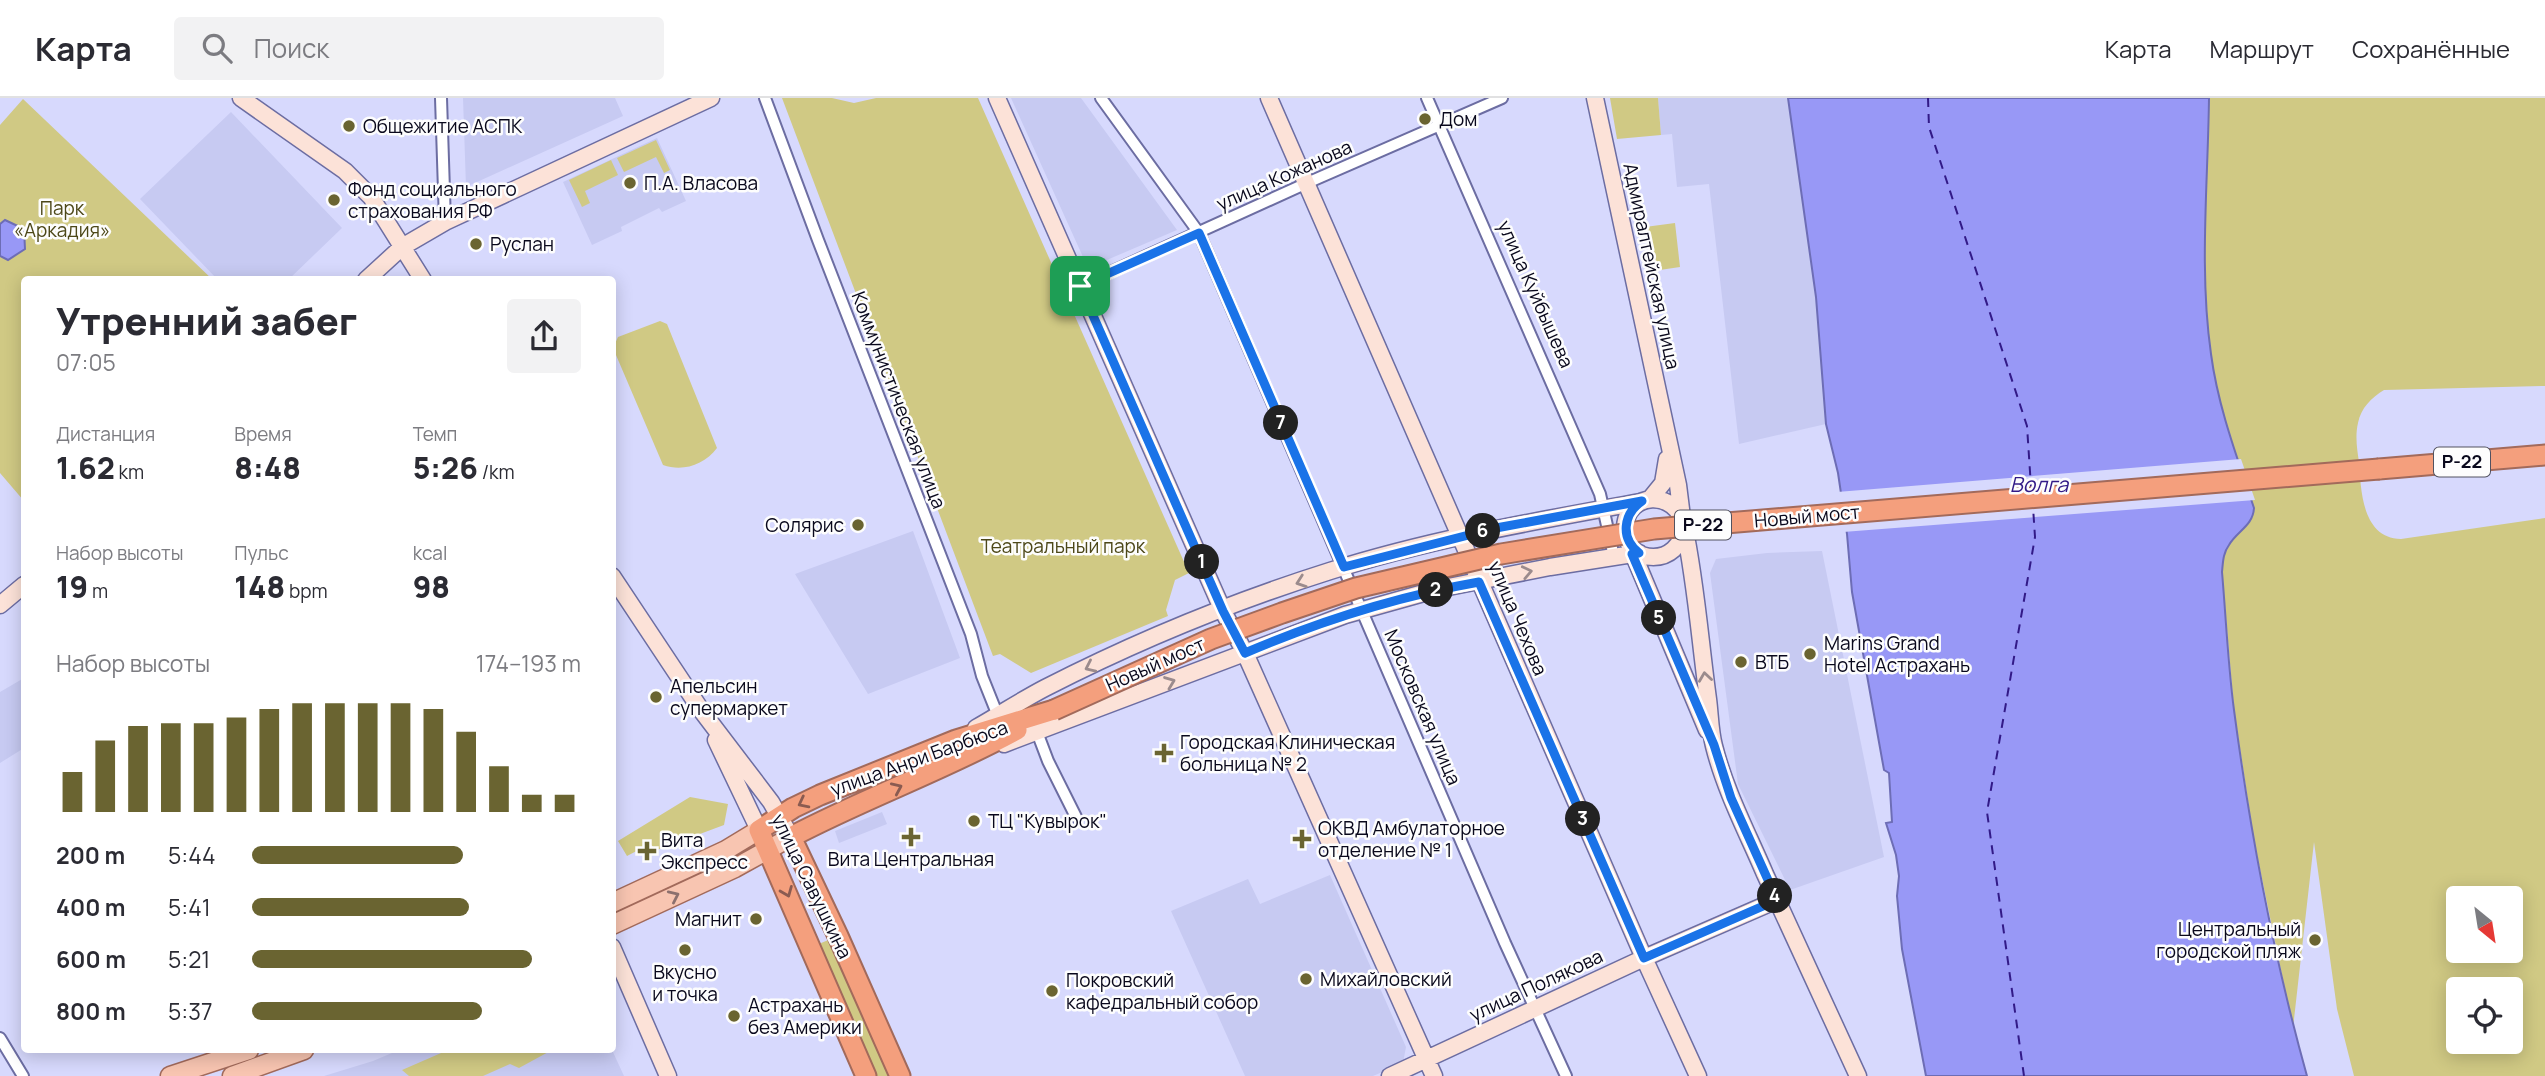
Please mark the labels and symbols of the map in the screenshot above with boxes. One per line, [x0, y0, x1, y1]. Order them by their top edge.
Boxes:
place label: Дом [1439, 106, 1477, 132]
marker: Дом [1417, 111, 1433, 127]
place label: Общежитие АСПК [363, 113, 523, 139]
marker: Общежитие АСПК [341, 118, 357, 134]
street label: улица Кожанова [1212, 133, 1356, 217]
street label: Адмиралтейская улица [1617, 161, 1687, 371]
place label: П.А. Власова [644, 170, 758, 196]
marker: П.А. Власова [622, 175, 638, 191]
place label: Фонд социального страхования РФ [348, 176, 517, 224]
marker: Фонд социального страхования РФ [326, 192, 342, 208]
park label: Парк «Аркадия» [14, 195, 110, 243]
street label: улица Куйбышева [1492, 216, 1580, 372]
place label: Руслан [490, 231, 554, 257]
marker: Руслан [468, 236, 484, 252]
pin [1050, 256, 1110, 316]
street label: Коммунистическая улица [846, 288, 952, 512]
pin: 7 [1264, 406, 1298, 440]
road number: Р-22 [2434, 448, 2490, 476]
water label: Волга [2010, 470, 2070, 498]
street label: Новый мост [1753, 498, 1861, 534]
road number: Р-22 [1675, 510, 1731, 540]
place label: Солярис [765, 512, 844, 538]
pin: 6 [1466, 514, 1500, 548]
marker: Солярис [850, 517, 866, 533]
park label: Театральный парк [981, 533, 1146, 559]
pin: 1 [1184, 545, 1220, 580]
street label: улица Чехова [1482, 557, 1554, 679]
one-way arrow [1521, 565, 1533, 580]
pin: 2 [1418, 573, 1454, 608]
one-way arrow [1295, 574, 1307, 588]
pin: 5 [1642, 601, 1676, 636]
street label: Московская улица [1378, 625, 1468, 789]
street label: Новый мост [1101, 630, 1209, 697]
place label: Marins Grand Hotel Астрахань [1824, 630, 1970, 678]
marker: Marins Grand Hotel Астрахань [1802, 646, 1818, 662]
place label: ВТБ [1755, 649, 1789, 675]
marker: ВТБ [1733, 654, 1749, 670]
one-way arrow [1085, 659, 1097, 673]
one-way arrow [1698, 671, 1713, 683]
place label: Апельсин супермаркет [670, 673, 788, 721]
one-way arrow [1163, 677, 1175, 691]
marker: Апельсин супермаркет [648, 689, 664, 705]
street label: улица Анри Барбюса [827, 714, 1011, 802]
place label: Городская Клиническая больница № 2 [1180, 729, 1395, 777]
marker: Городская Клиническая больница № 2 [1154, 743, 1174, 763]
one-way arrow [890, 782, 902, 796]
one-way arrow [798, 794, 810, 808]
pin: 3 [1566, 802, 1600, 836]
place label: ТЦ "Кувырок" [988, 808, 1107, 834]
street label: улица Савушкина [766, 809, 858, 963]
marker: ТЦ "Кувырок" [966, 813, 982, 829]
place label: ОКВД Амбулаторное отделение № 1 [1318, 815, 1505, 863]
place label: Вита Экспресс [661, 827, 748, 875]
marker: Вита Центральная [903, 829, 919, 845]
marker: ОКВД Амбулаторное отделение № 1 [1292, 829, 1312, 849]
marker: Вита Экспресс [639, 843, 655, 859]
place label: Вита Центральная [828, 846, 994, 872]
pin: 4 [1758, 878, 1792, 914]
one-way arrow [778, 886, 792, 898]
north arrow [2446, 886, 2524, 962]
one-way arrow [667, 890, 679, 904]
place label: Магнит [675, 906, 742, 932]
marker: Магнит [748, 911, 764, 927]
place label: Центральный городской пляж [2156, 916, 2302, 964]
marker: Центральный городской пляж [2307, 932, 2323, 948]
marker: Вкусно и точка [677, 942, 693, 958]
street label: улица Полякова [1465, 943, 1607, 1027]
place label: Вкусно и точка [652, 959, 718, 1007]
place label: Михайловский [1320, 966, 1452, 992]
place label: Покровский кафедральный собор [1066, 967, 1258, 1015]
marker: Михайловский [1298, 971, 1314, 987]
marker: Покровский кафедральный собор [1044, 983, 1060, 999]
place label: Астрахань без Америки [748, 992, 862, 1040]
marker: Астрахань без Америки [726, 1008, 742, 1024]

